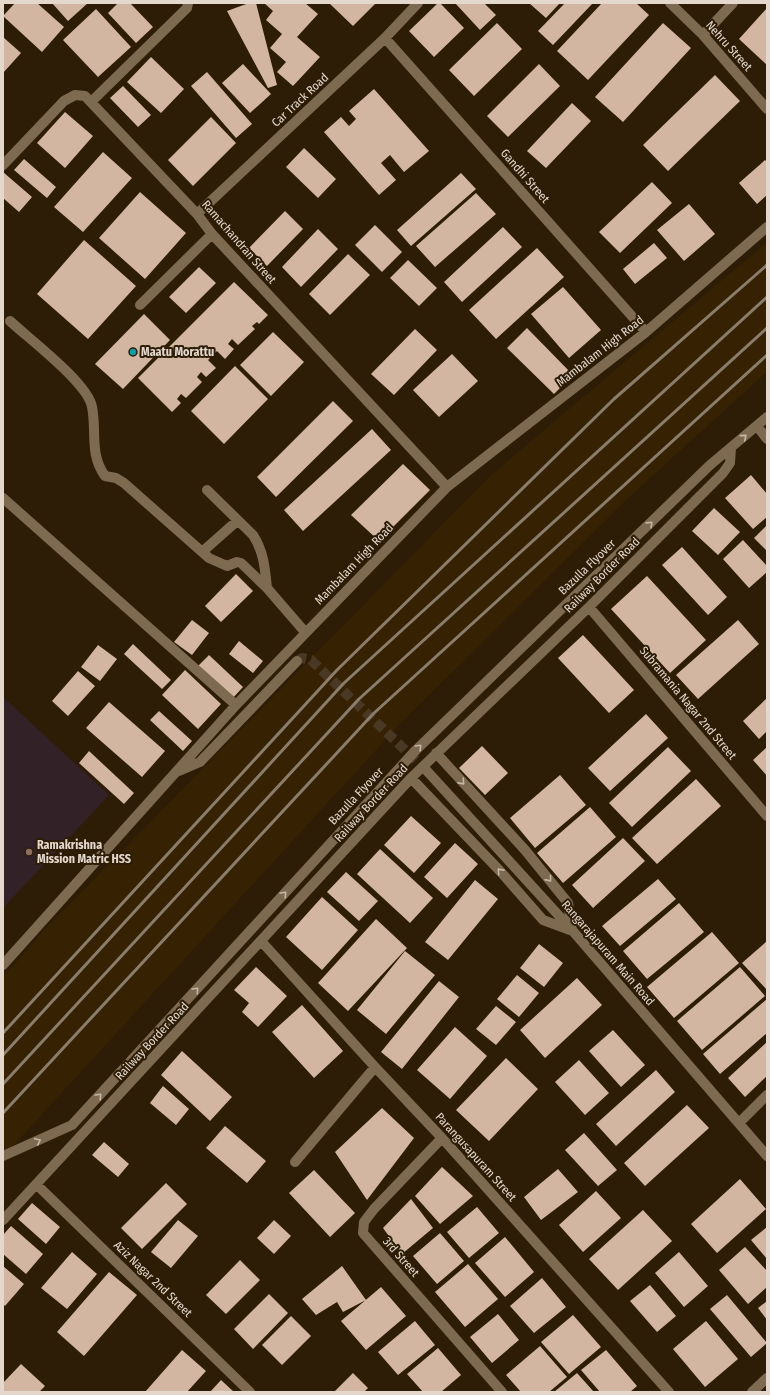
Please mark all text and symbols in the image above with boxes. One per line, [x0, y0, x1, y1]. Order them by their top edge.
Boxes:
street label: Nehru Street [703, 18, 755, 74]
street label: Car Track Road [269, 70, 331, 130]
street label: Gandhi Street [498, 146, 552, 206]
street label: Ramachandran Street [199, 197, 279, 287]
street label: Mambalam High Road [554, 313, 646, 389]
place label: Maatu Morattu [141, 345, 214, 359]
marker: Maatu Morattu [128, 347, 138, 357]
one-way arrow [739, 435, 747, 442]
street label: Mambalam High Road [312, 521, 396, 607]
one-way arrow [645, 521, 653, 529]
street label: Railway Border Road [561, 534, 643, 616]
street label: Bazulla Flyover [556, 536, 619, 598]
street label: Subramania Nagar 2nd Street [637, 644, 739, 762]
one-way arrow [414, 744, 422, 752]
street label: Railway Border Road [331, 761, 411, 845]
street label: Bazulla Flyover [326, 764, 387, 828]
one-way arrow [458, 777, 465, 785]
place label: Ramakrishna Mission Matric HSS [37, 838, 131, 866]
marker: Ramakrishna Mission Matric HSS [24, 847, 34, 857]
one-way arrow [498, 869, 505, 876]
one-way arrow [544, 874, 551, 882]
one-way arrow [279, 891, 287, 899]
street label: Rangarajapuram Main Road [559, 898, 657, 1008]
one-way arrow [191, 987, 199, 995]
street label: Railway Border Road [112, 999, 192, 1083]
one-way arrow [94, 1093, 101, 1101]
street label: Parangusapuram Street [433, 1110, 519, 1204]
one-way arrow [34, 1138, 41, 1146]
street label: 3rd Street [380, 1234, 422, 1280]
street label: Aziz Nagar 2nd Street [111, 1238, 195, 1320]

